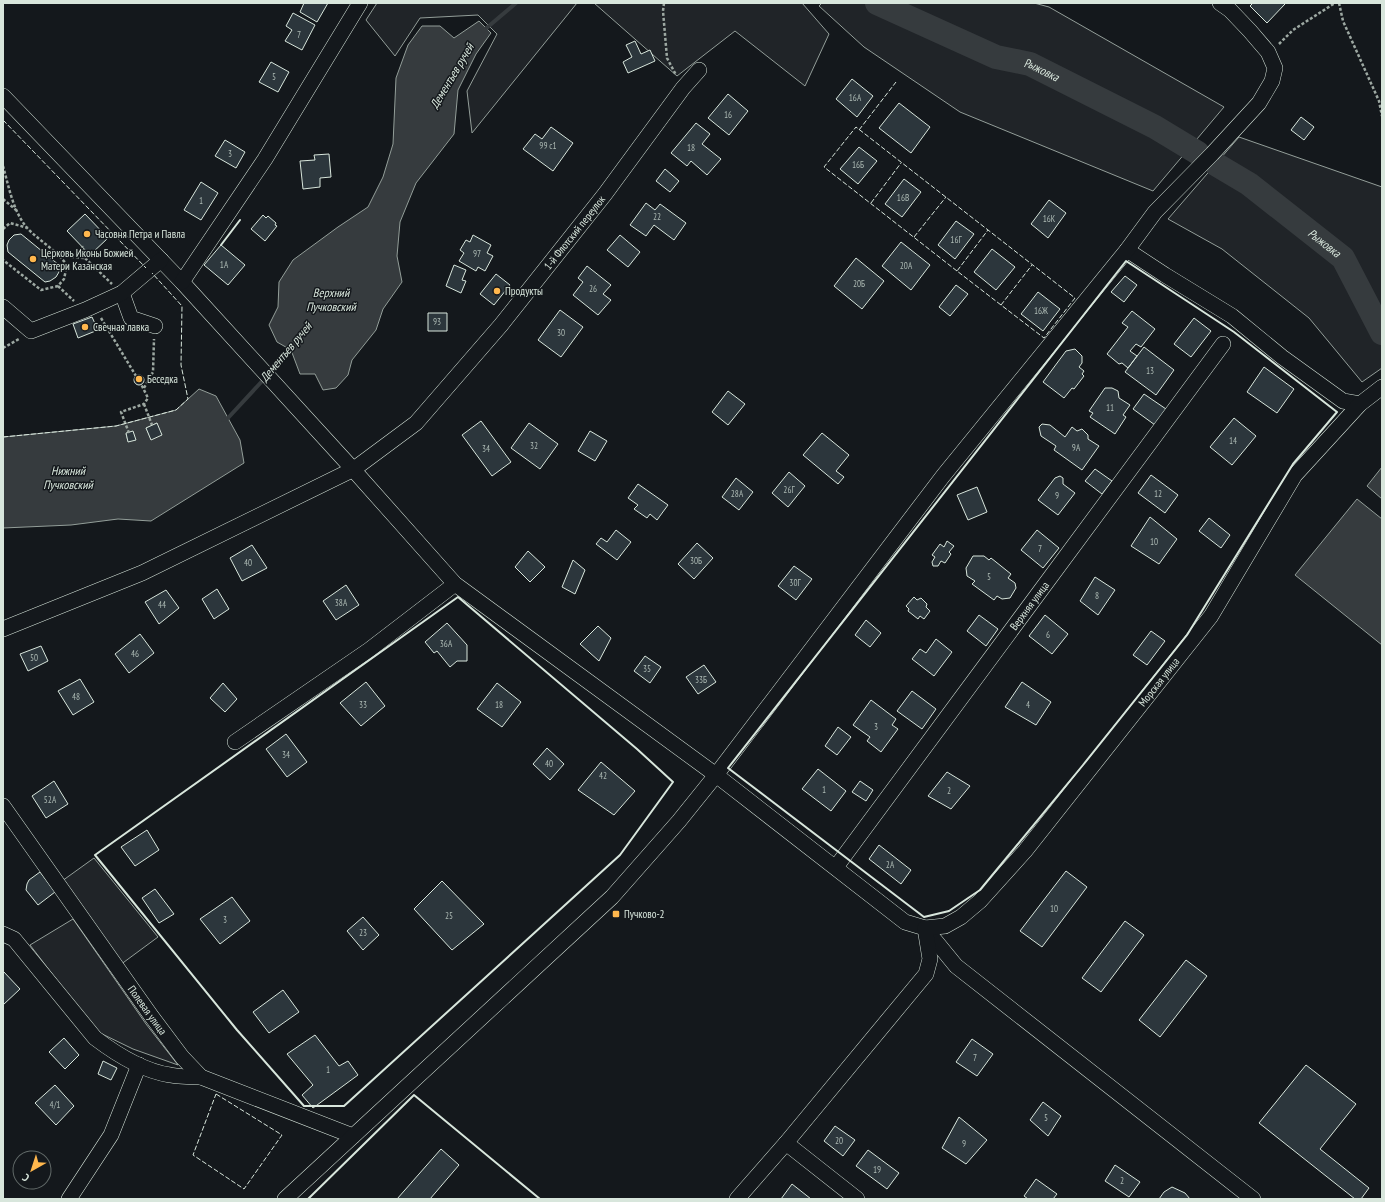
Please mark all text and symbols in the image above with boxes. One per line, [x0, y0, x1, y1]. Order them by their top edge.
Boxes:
house number: 7 [297, 29, 301, 40]
water label: Дементьев ручей [426, 39, 478, 112]
water label: Рыжовка [1023, 55, 1063, 85]
house number: 5 [272, 71, 276, 82]
house number: 16А [849, 92, 862, 103]
house number: 16 [724, 109, 732, 120]
house number: 99 с1 [539, 140, 557, 151]
house number: 18 [687, 142, 695, 153]
house number: 3 [228, 148, 232, 159]
house number: 16Б [852, 159, 864, 170]
street label: 1-й Флотский переулок [541, 192, 609, 272]
house number: 16В [897, 192, 909, 203]
house number: 1 [199, 195, 203, 206]
house number: 22 [653, 211, 661, 222]
house number: 16К [1043, 213, 1056, 224]
water label: Рыжовка [1305, 225, 1345, 261]
place label: Часовня Петра и Павла [95, 227, 185, 241]
marker: Часовня Петра и Павла [82, 229, 92, 239]
house number: 16Г [950, 234, 962, 245]
place label: Церковь Иконы Божией Матери Казанская [41, 246, 134, 273]
house number: 97 [473, 248, 481, 259]
marker: Церковь Иконы Божией Матери Казанская [28, 254, 38, 264]
house number: 1А [220, 259, 229, 270]
house number: 20А [900, 260, 913, 271]
house number: 20Б [853, 278, 865, 289]
house number: 26 [589, 283, 597, 294]
place label: Продукты [505, 284, 543, 298]
water label: Верхний Пучковский [306, 285, 358, 314]
marker: Продукты [492, 286, 502, 296]
house number: 16Ж [1034, 305, 1048, 316]
house number: 93 [433, 316, 441, 327]
water label: Дементьев ручей [256, 318, 316, 385]
place label: Свечная лавка [93, 320, 149, 334]
marker: Свечная лавка [80, 322, 90, 332]
house number: 30 [557, 327, 565, 338]
house number: 13 [1146, 365, 1154, 376]
place label: Беседка [147, 372, 178, 386]
marker: Беседка [134, 374, 144, 384]
house number: 11 [1106, 402, 1114, 413]
house number: 14 [1229, 435, 1237, 446]
house number: 32 [530, 440, 538, 451]
house number: 9А [1072, 442, 1081, 453]
house number: 34 [482, 443, 490, 454]
water label: Нижний Пучковский [43, 463, 95, 492]
house number: 26Г [783, 484, 795, 495]
house number: 28А [731, 488, 744, 499]
house number: 12 [1154, 488, 1162, 499]
house number: 9 [1055, 490, 1059, 501]
house number: 10 [1150, 536, 1158, 547]
house number: 7 [1038, 543, 1042, 554]
house number: 30Б [690, 555, 702, 566]
house number: 40 [244, 557, 252, 568]
house number: 5 [987, 571, 991, 582]
house number: 30Г [789, 577, 801, 588]
street label: Верхняя улица [1007, 579, 1052, 633]
house number: 8 [1095, 590, 1099, 601]
house number: 38А [335, 597, 348, 608]
house number: 44 [158, 599, 166, 610]
house number: 6 [1046, 629, 1050, 640]
house number: 36А [440, 638, 453, 649]
house number: 46 [131, 648, 139, 659]
house number: 50 [30, 652, 38, 663]
street label: Морская улица [1135, 655, 1182, 709]
house number: 35 [643, 663, 651, 674]
house number: 33Б [695, 674, 707, 685]
house number: 48 [72, 691, 80, 702]
house number: 33 [359, 699, 367, 710]
house number: 18 [495, 699, 503, 710]
house number: 4 [1026, 699, 1030, 710]
house number: 3 [874, 721, 878, 732]
house number: 34 [282, 749, 290, 760]
house number: 40 [545, 758, 553, 769]
house number: 42 [599, 770, 607, 781]
house number: 1 [822, 784, 826, 795]
house number: 2 [947, 785, 951, 796]
house number: 52А [44, 794, 57, 805]
house number: 2А [886, 859, 895, 870]
house number: 10 [1050, 903, 1058, 914]
place label: Пучково-2 [624, 907, 665, 921]
marker: Пучково-2 [611, 909, 621, 919]
house number: 25 [445, 910, 453, 921]
house number: 3 [223, 914, 227, 925]
house number: 23 [359, 927, 367, 938]
street label: Полевая улица [125, 983, 170, 1038]
house number: 7 [973, 1052, 977, 1063]
house number: 1 [326, 1064, 330, 1075]
house number: 4/1 [50, 1099, 60, 1110]
house number: 5 [1044, 1112, 1048, 1123]
house number: 20 [835, 1135, 843, 1146]
house number: 9 [962, 1138, 966, 1149]
north arrow [12, 1150, 52, 1190]
house number: 19 [873, 1164, 881, 1175]
text: С [19, 1171, 32, 1185]
house number: 2 [1120, 1175, 1124, 1186]

